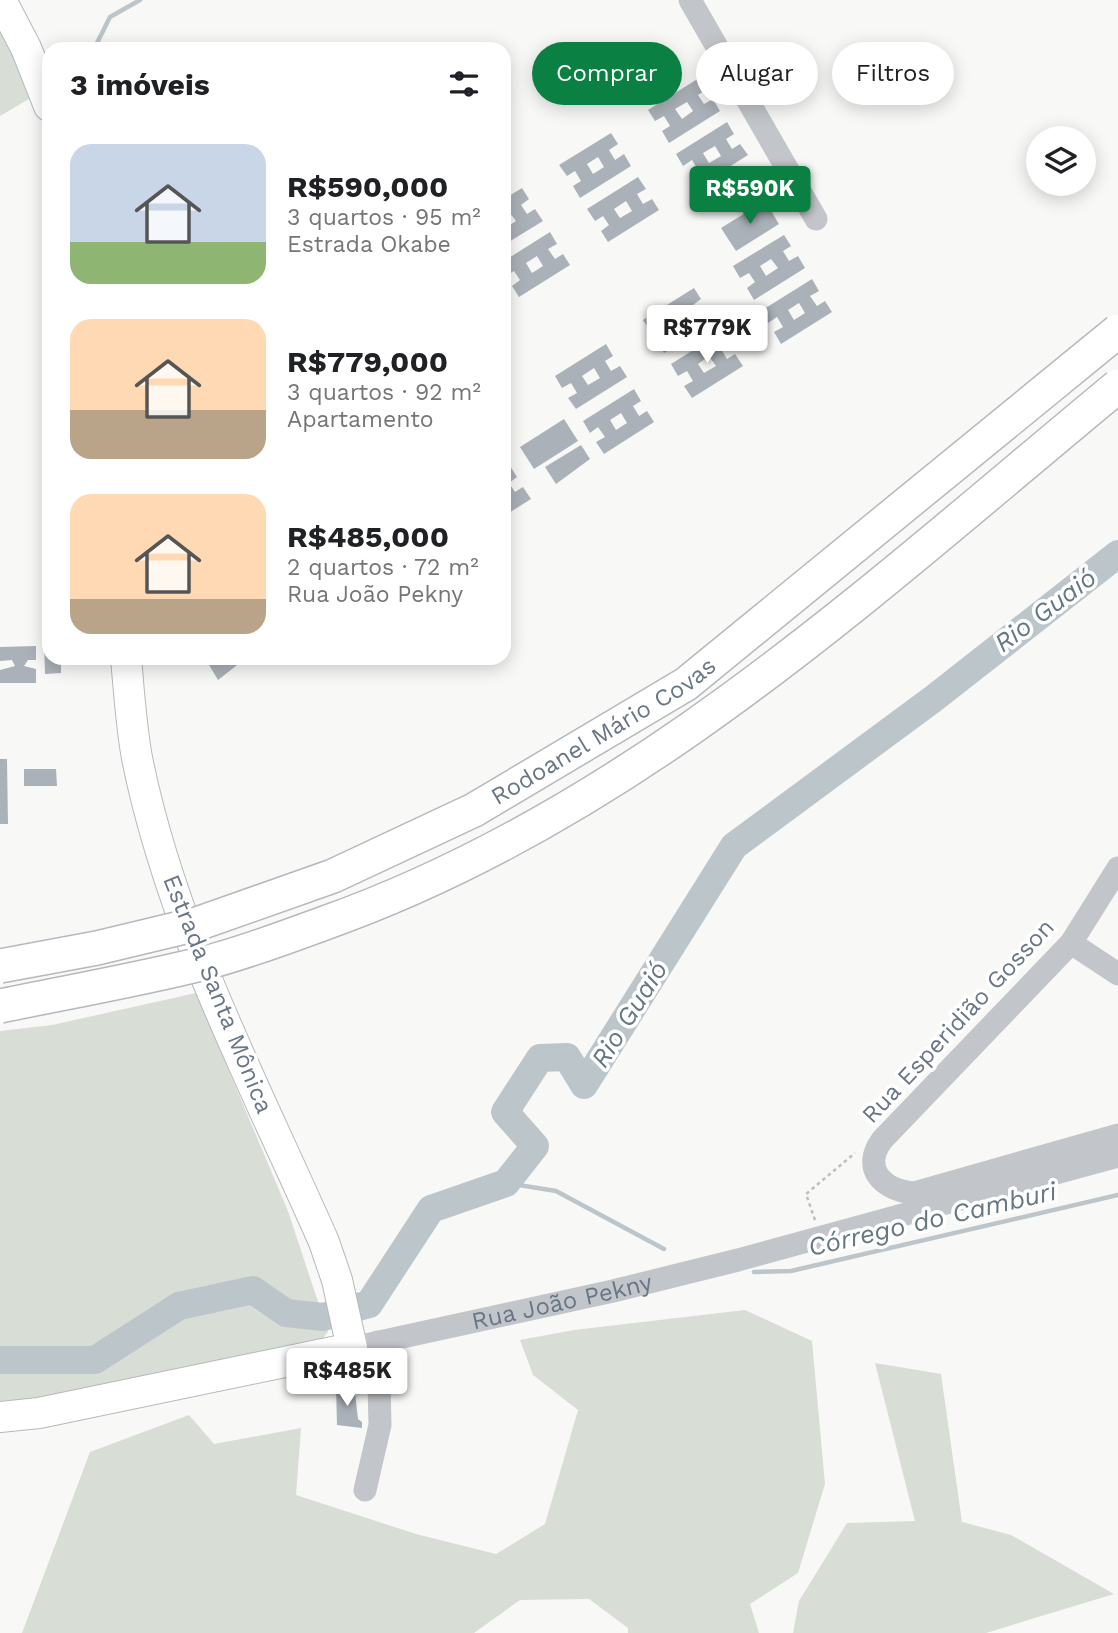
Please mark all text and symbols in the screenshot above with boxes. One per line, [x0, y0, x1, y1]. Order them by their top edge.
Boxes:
chip: Comprar [532, 42, 682, 105]
chip: Alugar [696, 42, 818, 105]
chip: Filtros [832, 42, 954, 105]
icon: filters [445, 65, 483, 103]
text: 3 imóveis [70, 67, 210, 102]
map controls [1026, 126, 1096, 196]
button: layers [1026, 126, 1096, 196]
pin: R$590K [693, 166, 807, 226]
text: R$590,000 [287, 169, 448, 204]
icon: home [126, 172, 210, 256]
text: R$590K [706, 175, 794, 202]
text: 3 quartos · 95 m² [287, 204, 481, 231]
text: Estrada Okabe [287, 231, 451, 258]
pin: R$779K [650, 306, 764, 365]
text: R$779K [663, 314, 751, 341]
text: R$779,000 [287, 344, 448, 379]
icon: home [126, 347, 210, 431]
text: 3 quartos · 92 m² [287, 379, 481, 406]
text: Apartamento [287, 406, 434, 433]
text: R$485,000 [287, 519, 449, 554]
icon: home [126, 522, 210, 606]
text: 2 quartos · 72 m² [287, 554, 479, 581]
water label: Rio Guaió [988, 562, 1102, 658]
text: Rua João Pekny [287, 581, 463, 608]
street label: Rodoanel Mário Covas [486, 652, 721, 811]
street label: Estrada Santa Mônica [157, 871, 279, 1117]
street label: Rua Esperidião Gosson [856, 913, 1060, 1129]
water label: Rio Guaió [585, 955, 673, 1073]
water label: Córrego do Camburi [805, 1176, 1060, 1262]
street label: Rua João Pekny [469, 1268, 656, 1335]
pin: R$485K [290, 1348, 404, 1408]
text: R$485K [302, 1357, 392, 1384]

